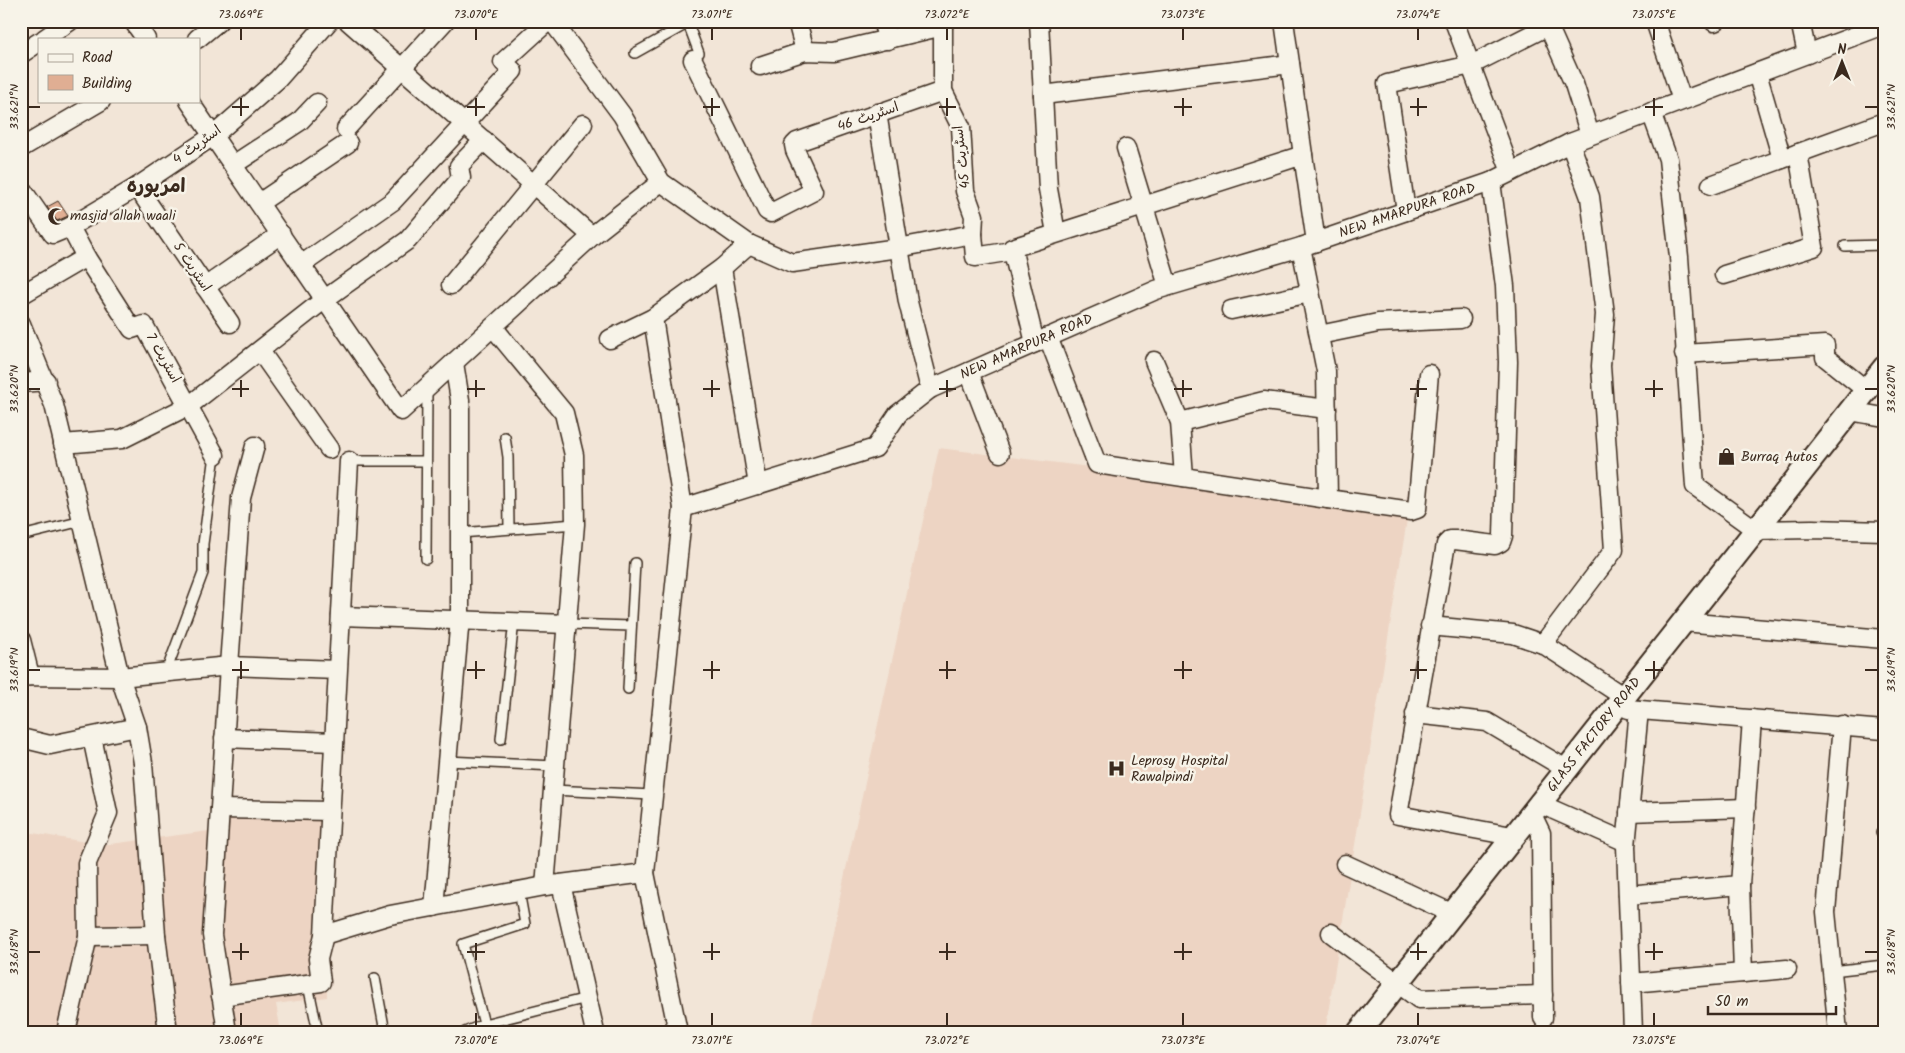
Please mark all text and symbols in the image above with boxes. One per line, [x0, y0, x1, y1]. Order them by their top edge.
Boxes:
text: 73.069°E [219, 5, 264, 24]
text: 73.070°E [454, 5, 499, 24]
text: 73.071°E [691, 5, 734, 24]
text: 73.072°E [925, 5, 970, 24]
text: 73.073°E [1161, 5, 1206, 24]
text: 73.074°E [1396, 5, 1441, 24]
text: 73.075°E [1632, 5, 1677, 24]
legend [38, 38, 200, 102]
north arrow [1818, 38, 1868, 88]
text: N [1838, 39, 1847, 61]
text: Road [82, 46, 113, 70]
text: Building [82, 72, 132, 96]
text: 33.621°N [5, 84, 24, 130]
text: 33.621°N [1882, 84, 1901, 130]
street label: اسٹریٹ 46 [834, 96, 902, 138]
street label: اسٹریٹ 4 [168, 120, 226, 170]
street label: اسٹریٹ 45 [947, 124, 977, 190]
district label: امرپورہ [127, 172, 185, 202]
street label: NEW AMARPURA ROAD [1336, 177, 1478, 244]
place label: masjid allah waali [70, 205, 176, 227]
mosque icon: masjid allah waali [46, 206, 66, 226]
street label: اسٹریٹ 5 [167, 238, 217, 296]
street label: NEW AMARPURA ROAD [956, 308, 1096, 386]
street label: اسٹریٹ 7 [140, 329, 186, 387]
text: 33.620°N [5, 365, 24, 413]
text: 33.620°N [1882, 365, 1901, 413]
place label: Burraq Autos [1741, 446, 1818, 468]
shop icon: Burraq Autos [1717, 447, 1737, 467]
text: 33.619°N [5, 647, 24, 693]
text: 33.619°N [1882, 647, 1901, 693]
street label: GLASS FACTORY ROAD [1541, 672, 1647, 797]
place label: Leprosy Hospital Rawalpindi [1131, 750, 1228, 788]
hospital icon: Leprosy Hospital Rawalpindi [1107, 759, 1127, 779]
text: 33.618°N [5, 929, 24, 975]
text: 33.618°N [1882, 929, 1901, 975]
scale bar [1708, 983, 1835, 1015]
text: 50 m [1715, 990, 1749, 1014]
text: 73.069°E [219, 1031, 264, 1050]
text: 73.070°E [454, 1031, 499, 1050]
text: 73.071°E [691, 1031, 734, 1050]
text: 73.072°E [925, 1031, 970, 1050]
text: 73.073°E [1161, 1031, 1206, 1050]
text: 73.074°E [1396, 1031, 1441, 1050]
text: 73.075°E [1632, 1031, 1677, 1050]

